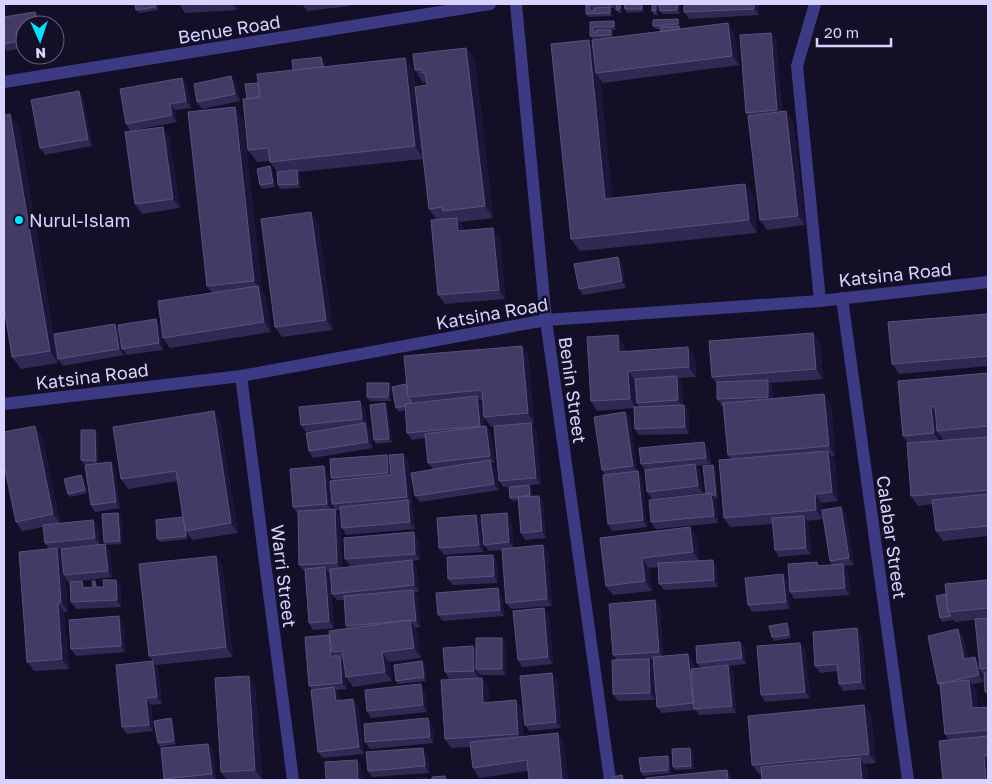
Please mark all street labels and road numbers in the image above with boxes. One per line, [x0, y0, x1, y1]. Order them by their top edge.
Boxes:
street label: Benue Road [176, 10, 282, 48]
street label: Katsina Road [837, 257, 953, 291]
street label: Katsina Road [434, 292, 550, 334]
street label: Benin Street [555, 335, 591, 445]
street label: Katsina Road [34, 358, 150, 394]
street label: Calabar Street [872, 474, 912, 600]
street label: Warri Street [267, 523, 301, 629]

